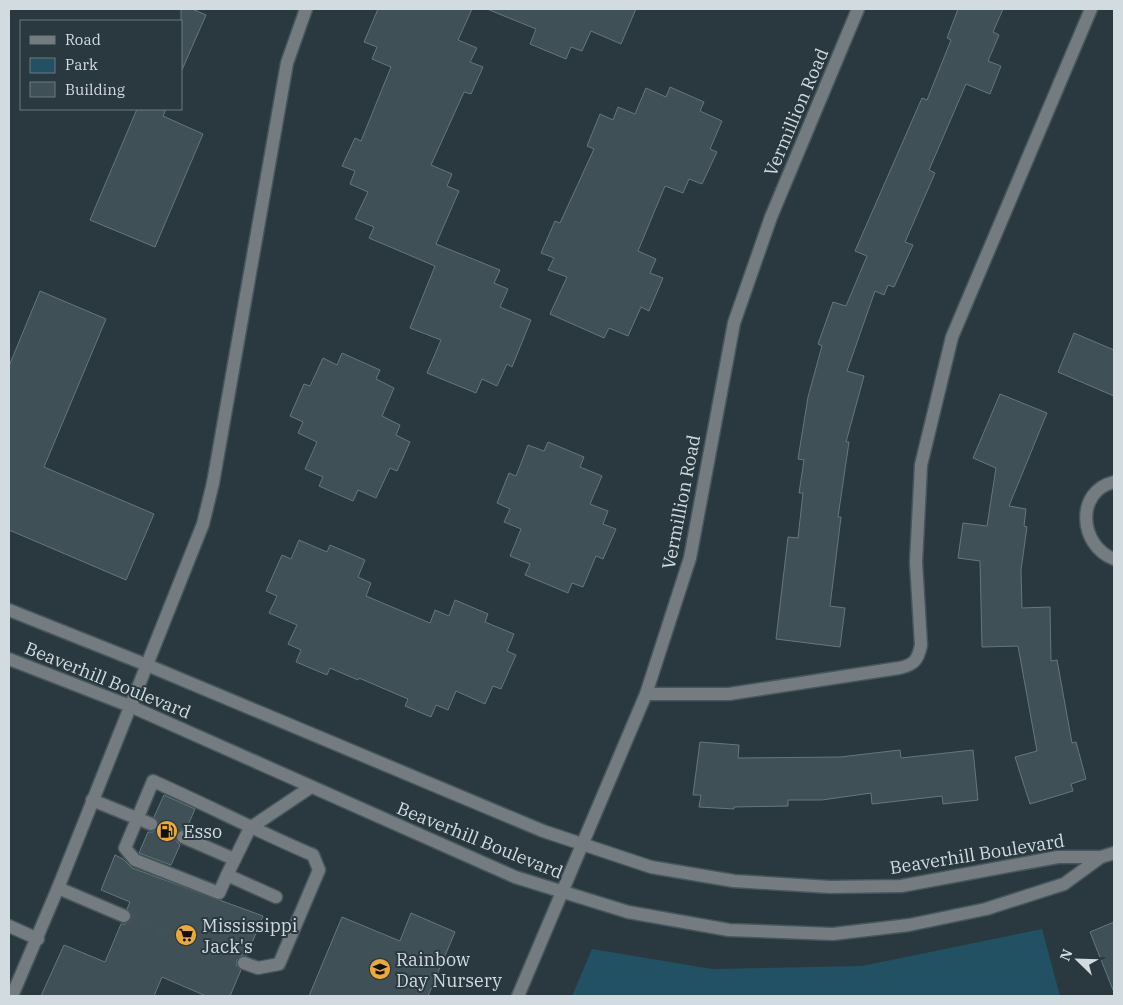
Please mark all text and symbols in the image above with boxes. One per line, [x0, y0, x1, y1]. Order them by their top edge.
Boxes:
legend [20, 20, 182, 110]
text: Road [65, 30, 101, 49]
street label: Vermillion Road [759, 45, 833, 179]
text: Park [65, 55, 98, 74]
text: Building [65, 80, 125, 99]
street label: Vermillion Road [657, 433, 705, 571]
street label: Beaverhill Boulevard [22, 636, 194, 724]
street label: Beaverhill Boulevard [394, 796, 566, 884]
fuel station icon: Esso [155, 819, 179, 843]
place label: Esso [183, 820, 222, 843]
street label: Beaverhill Boulevard [888, 829, 1066, 879]
place label: Mississippi Jack's [202, 914, 298, 958]
supermarket icon: Mississippi Jack's [174, 923, 198, 947]
north arrow [1053, 935, 1103, 985]
text: N [1056, 946, 1076, 964]
place label: Rainbow Day Nursery [396, 948, 502, 992]
school or university icon: Rainbow Day Nursery [368, 957, 392, 981]

